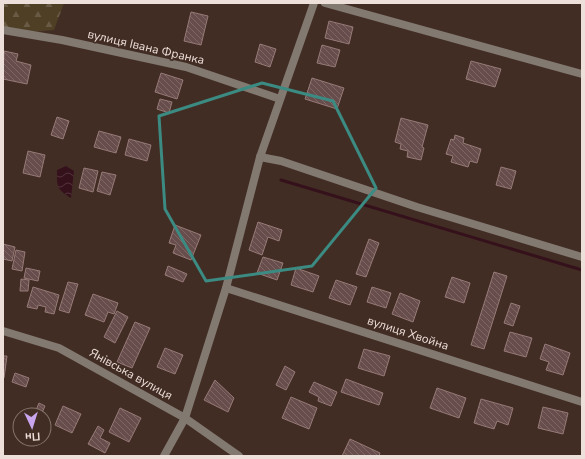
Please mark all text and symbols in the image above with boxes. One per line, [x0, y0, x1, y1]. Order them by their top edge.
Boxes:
street label: вулиця Івана Франка [86, 26, 206, 68]
street label: вулиця Хвойна [365, 312, 451, 354]
street label: Янівська вулиця [87, 345, 175, 403]
north arrow [12, 407, 52, 447]
text: Пн [25, 428, 41, 444]

